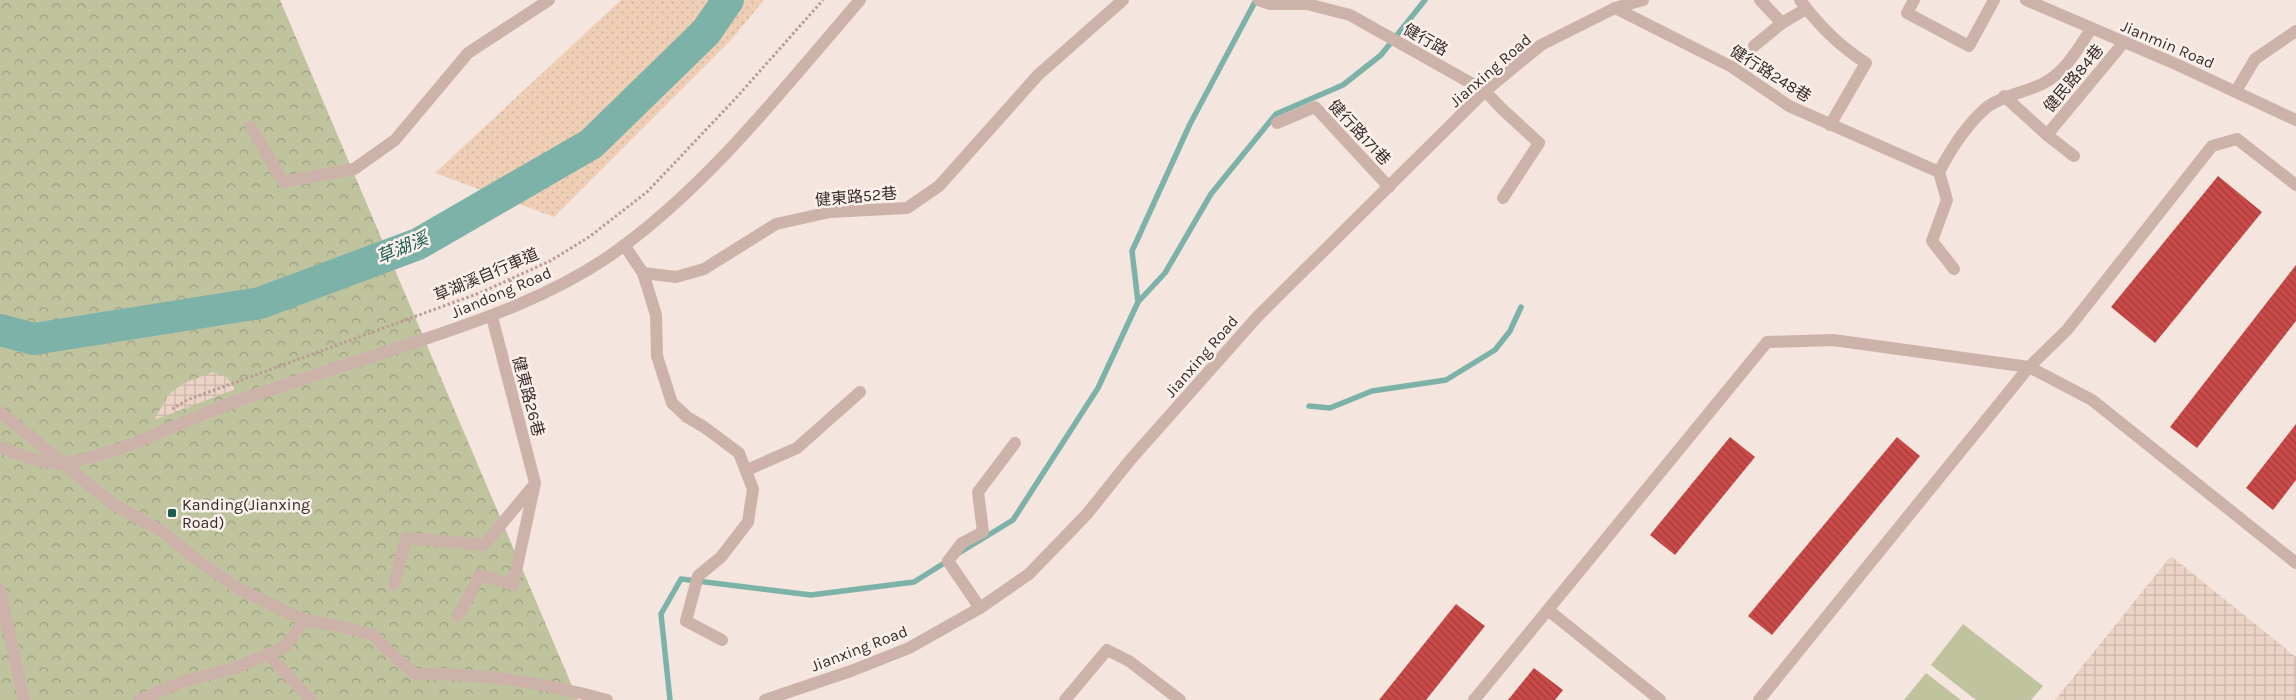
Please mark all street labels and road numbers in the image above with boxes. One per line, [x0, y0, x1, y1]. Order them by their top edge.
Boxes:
street label: Jianmin Road [2118, 16, 2217, 73]
street label: 健行路 [1400, 19, 1451, 59]
street label: Jianxing Road [1446, 30, 1535, 111]
street label: 健行路248巷 [1727, 41, 1815, 106]
street label: 健民路84巷 [2040, 41, 2107, 116]
street label: 健行路171巷 [1325, 96, 1395, 169]
street label: 健東路52巷 [814, 183, 898, 210]
street label: 草湖溪自行車道 [431, 244, 541, 305]
street label: Jiandong Road [448, 263, 554, 322]
street label: Jianxing Road [1161, 312, 1242, 401]
street label: 健東路26巷 [509, 354, 548, 438]
street label: Jianxing Road [808, 621, 910, 676]

